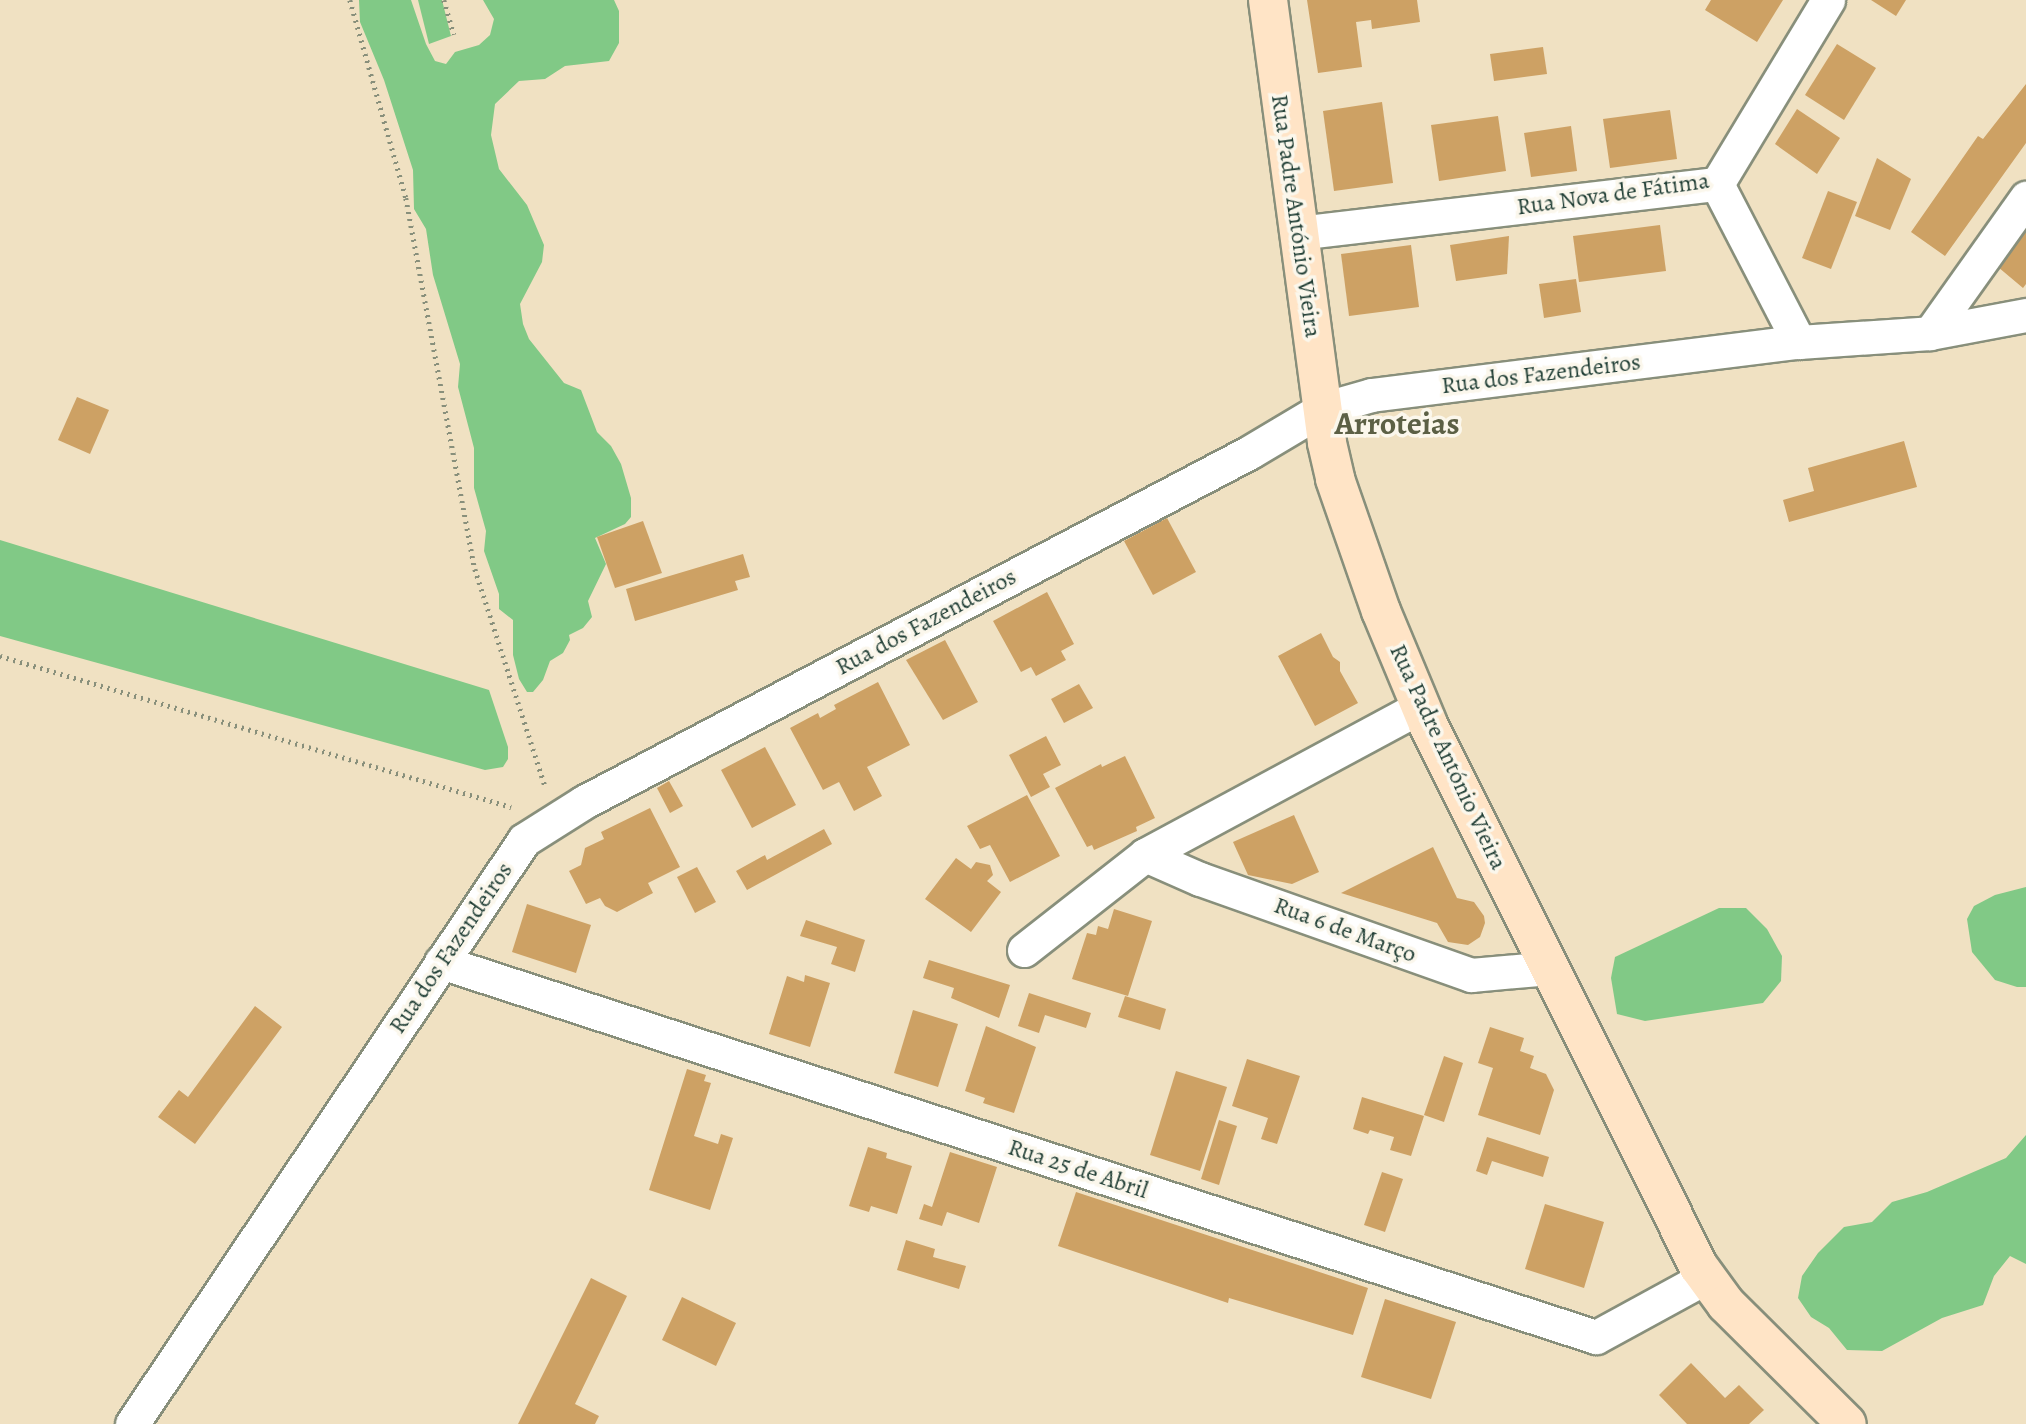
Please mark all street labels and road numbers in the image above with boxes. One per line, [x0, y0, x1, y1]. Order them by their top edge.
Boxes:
street label: Rua Padre António Vieira [1265, 92, 1327, 340]
street label: Rua Nova de Fátima [1515, 166, 1711, 222]
street label: Rua dos Fazendeiros [1440, 347, 1642, 401]
street label: Rua dos Fazendeiros [831, 562, 1021, 682]
street label: Rua Padre António Vieira [1383, 640, 1513, 874]
street label: Rua dos Fazendeiros [383, 857, 519, 1039]
street label: Rua 6 de Março [1270, 891, 1420, 969]
street label: Rua 25 de Abril [1004, 1133, 1152, 1205]

